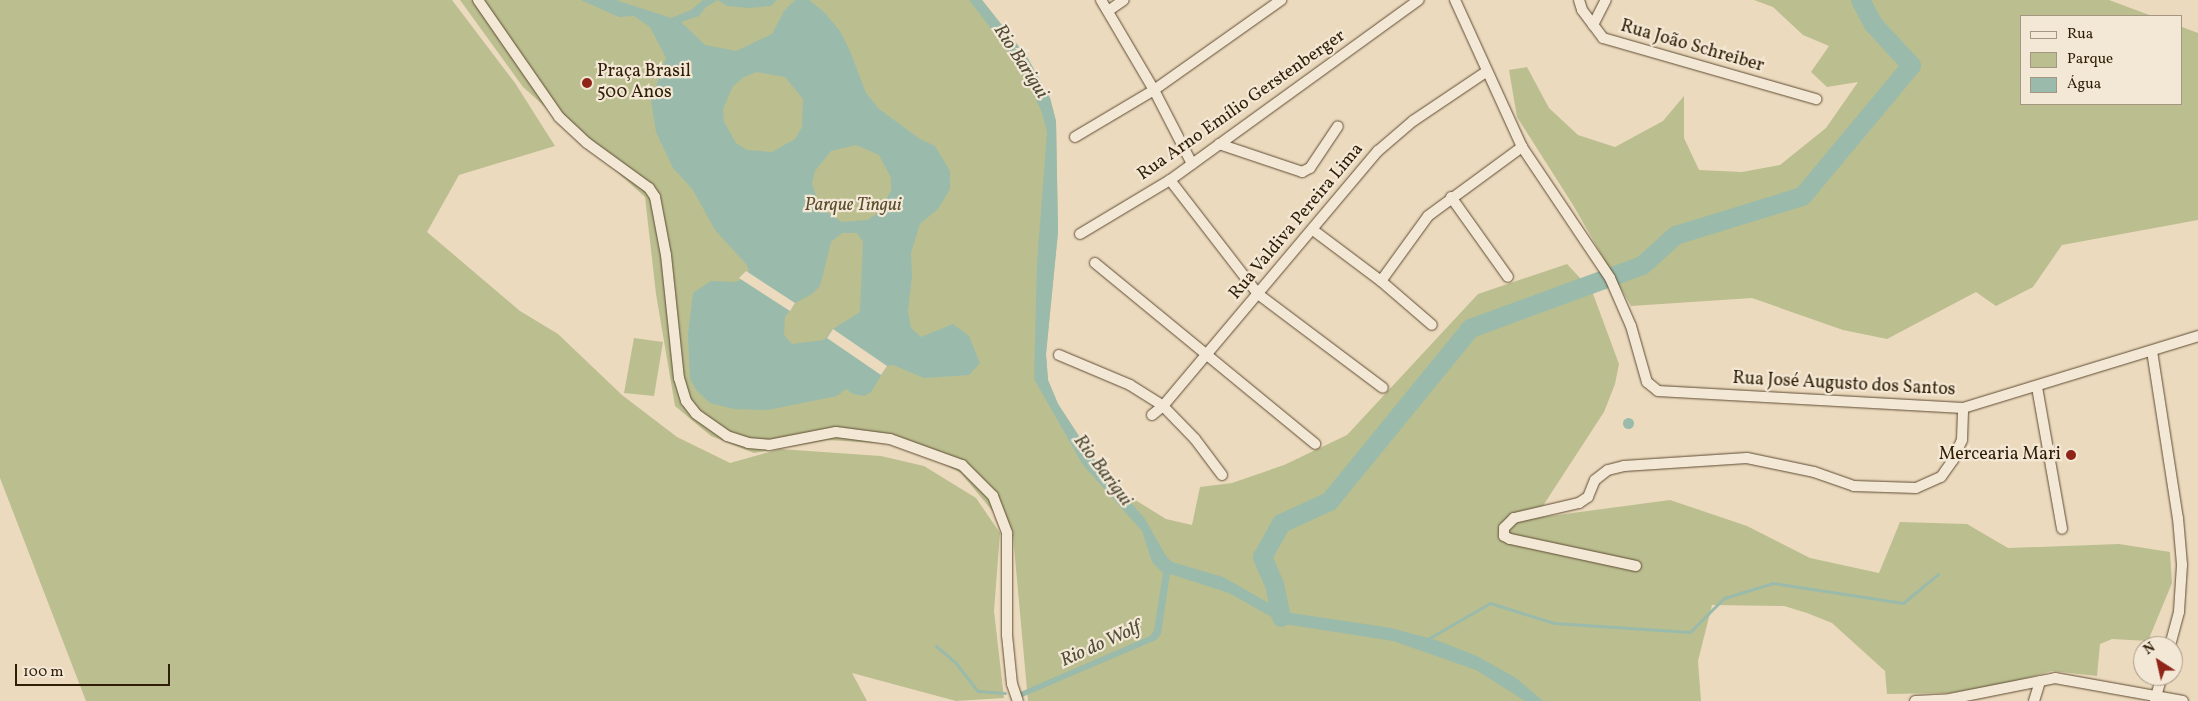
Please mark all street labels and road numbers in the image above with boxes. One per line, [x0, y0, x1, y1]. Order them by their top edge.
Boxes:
street label: Rua João Schreiber [1618, 16, 1766, 78]
street label: Rua Arno Emílio Gerstenberger [1134, 26, 1350, 186]
street label: Rua Valdiva Pereira Lima [1225, 139, 1369, 305]
street label: Rua José Augusto dos Santos [1732, 368, 1956, 402]

